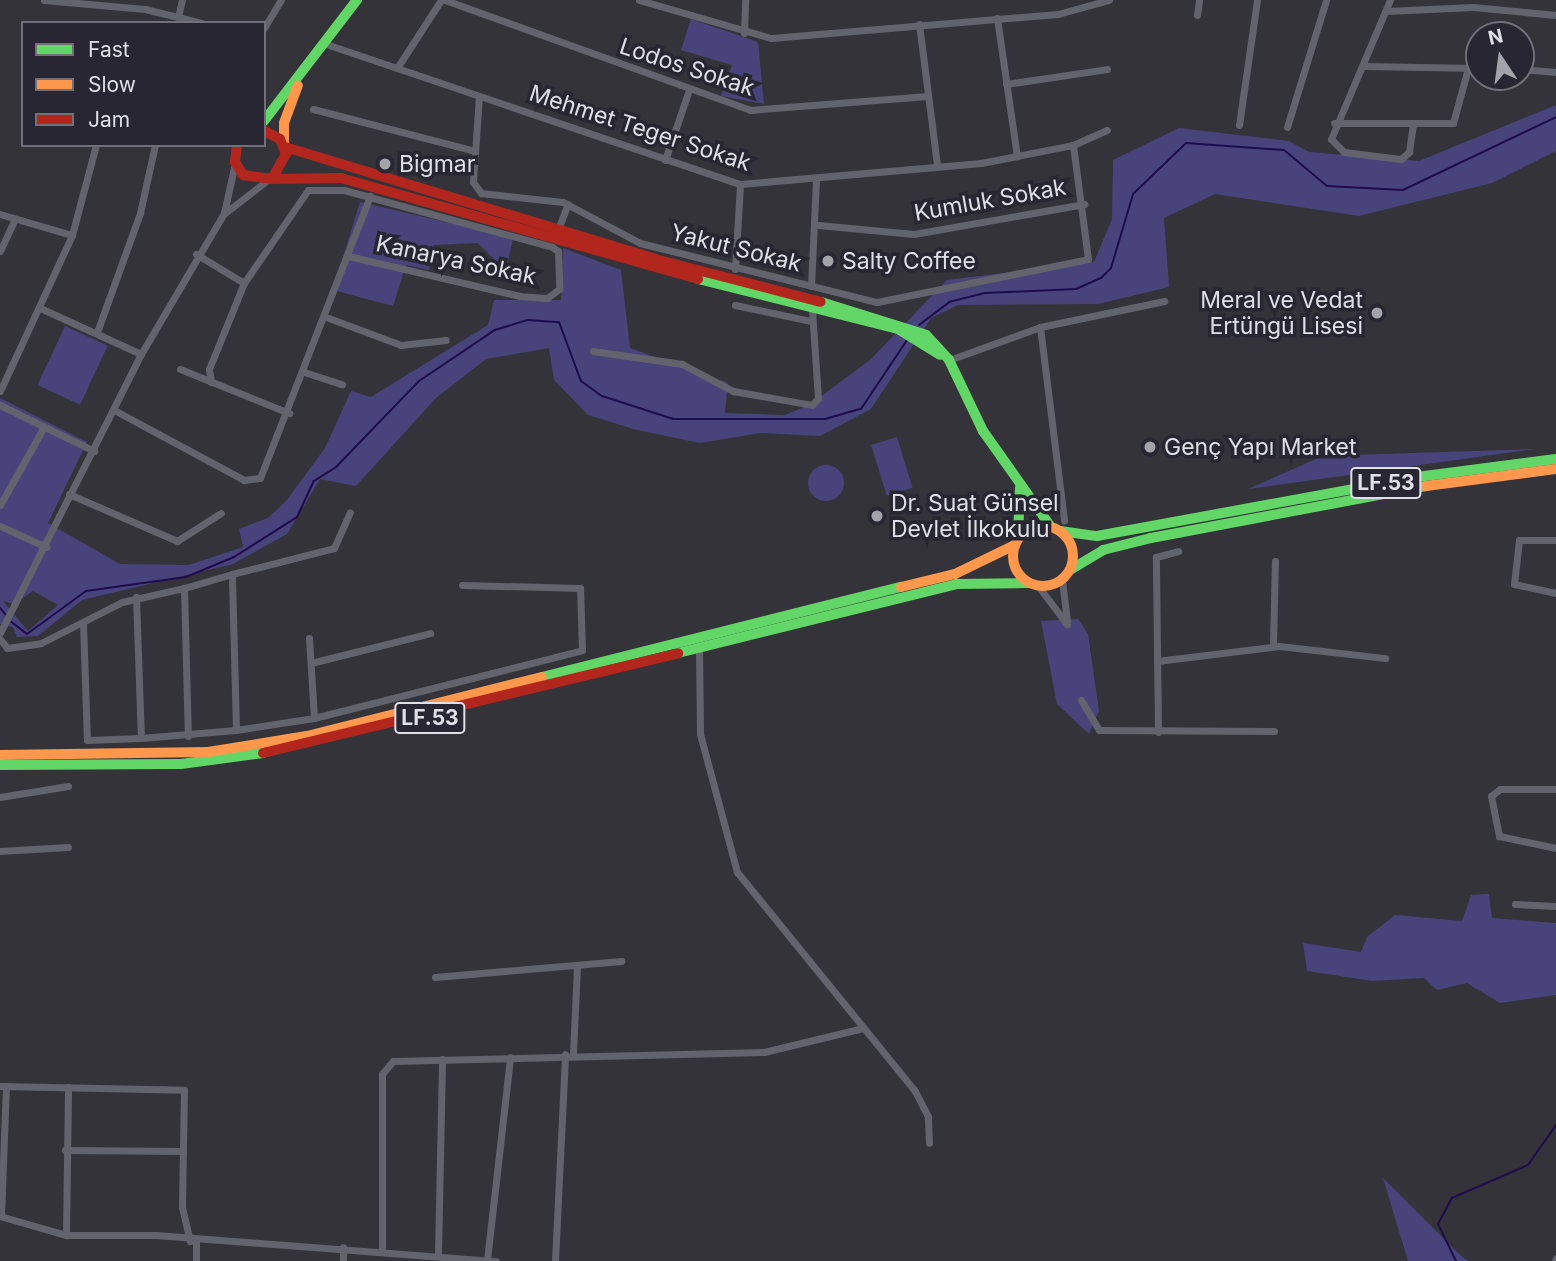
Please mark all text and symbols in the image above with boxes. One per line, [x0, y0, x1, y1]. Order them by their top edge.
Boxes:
legend [21, 21, 266, 147]
north arrow [1465, 21, 1535, 91]
text: N [1486, 24, 1505, 50]
street label: Lodos Sokak [616, 32, 758, 102]
text: Fast [88, 37, 130, 62]
text: Slow [88, 72, 136, 97]
street label: Mehmet Teger Sokak [526, 79, 754, 177]
text: Jam [88, 107, 130, 132]
place label: Bigmar [399, 150, 475, 178]
marker: Bigmar [377, 156, 393, 172]
street label: Kumluk Sokak [912, 173, 1068, 227]
street label: Yakut Sokak [668, 218, 804, 278]
street label: Kanarya Sokak [374, 230, 538, 290]
place label: Salty Coffee [842, 247, 976, 275]
marker: Salty Coffee [820, 253, 836, 269]
place label: Meral ve Vedat Ertüngü Lisesi [1200, 286, 1363, 340]
marker: Meral ve Vedat Ertüngü Lisesi [1369, 305, 1385, 321]
place label: Genç Yapı Market [1164, 433, 1357, 461]
marker: Genç Yapı Market [1142, 439, 1158, 455]
road number: LF.53 [1349, 466, 1423, 500]
place label: Dr. Suat Günsel Devlet İlkokulu [891, 489, 1059, 543]
marker: Dr. Suat Günsel Devlet İlkokulu [869, 508, 885, 524]
road number: LF.53 [393, 700, 467, 736]

